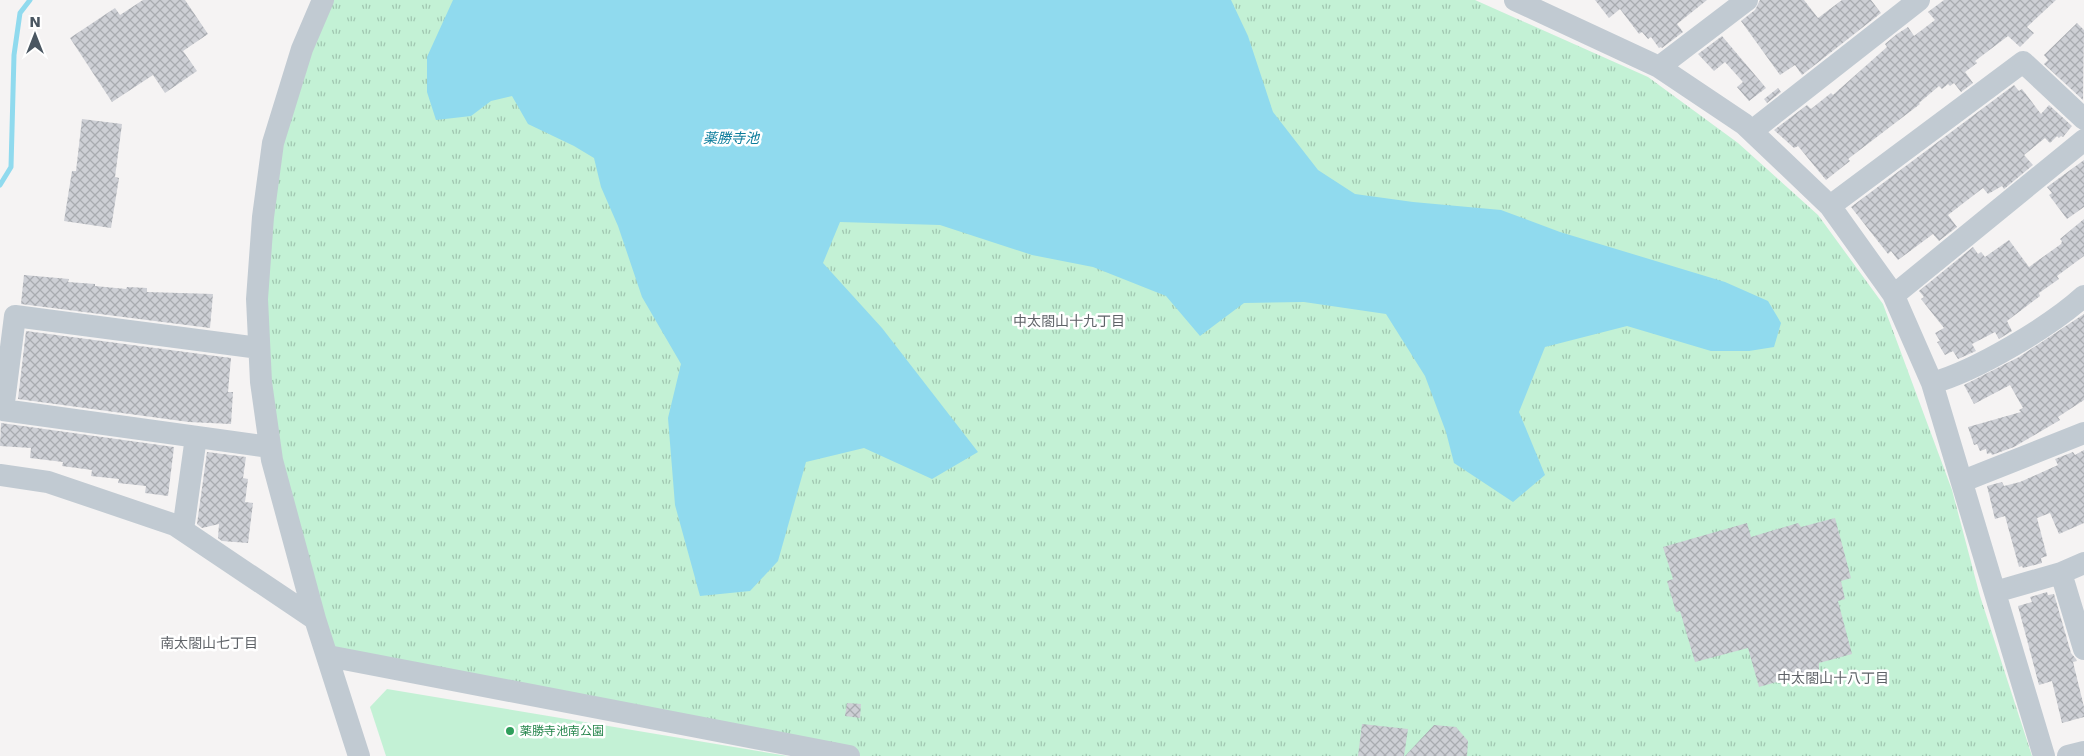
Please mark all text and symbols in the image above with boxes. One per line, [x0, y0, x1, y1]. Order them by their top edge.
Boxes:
north arrow [10, 10, 60, 60]
text: N [29, 14, 41, 30]
water label: 薬勝寺池 [703, 130, 761, 146]
district label: 中太閤山十九丁目 [1013, 313, 1125, 329]
district label: 南太閤山七丁目 [160, 635, 258, 651]
district label: 中太閤山十八丁目 [1777, 670, 1889, 686]
place label: 薬勝寺池南公園 [520, 724, 604, 738]
marker: 薬勝寺池南公園 [504, 725, 516, 737]

